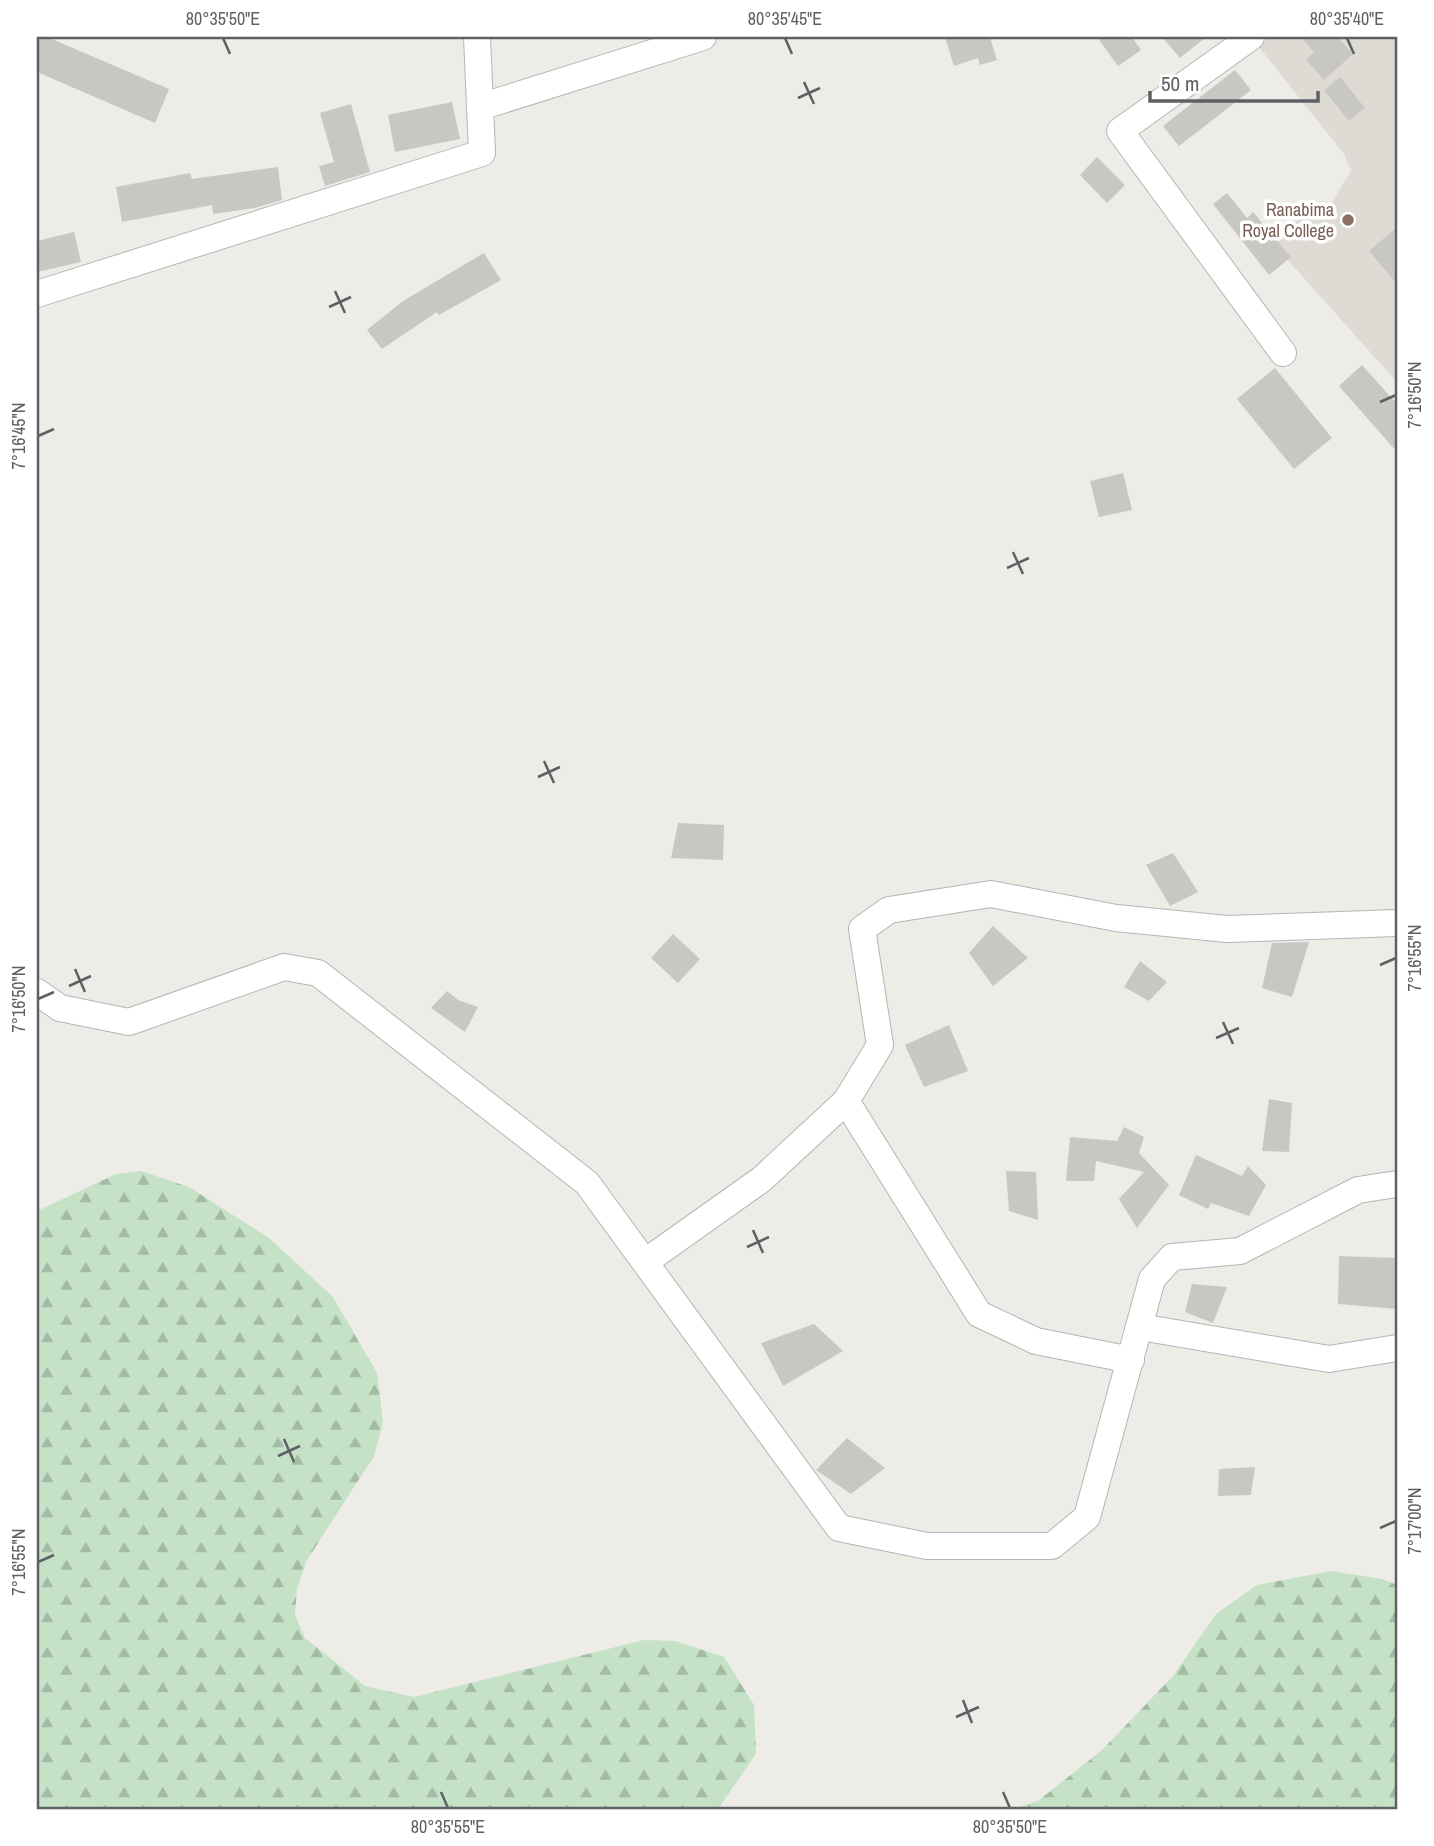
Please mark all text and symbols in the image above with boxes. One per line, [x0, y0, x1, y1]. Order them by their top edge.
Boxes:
text: 80°35'50"E [186, 6, 260, 31]
text: 80°35'45"E [748, 6, 822, 31]
text: 80°35'40"E [1310, 6, 1384, 31]
scale bar [1150, 60, 1318, 104]
text: 50 m [1161, 69, 1199, 98]
place label: Ranabima Royal College [1242, 197, 1334, 243]
marker: Ranabima Royal College [1340, 212, 1356, 228]
text: 7°16'50"N [1402, 362, 1427, 428]
text: 7°16'45"N [6, 403, 31, 469]
text: 7°16'55"N [1402, 925, 1427, 991]
text: 7°16'50"N [6, 966, 31, 1032]
text: 7°17'00"N [1402, 1488, 1427, 1554]
text: 7°16'55"N [6, 1529, 31, 1595]
text: 80°35'55"E [411, 1814, 485, 1839]
text: 80°35'50"E [973, 1814, 1047, 1839]

